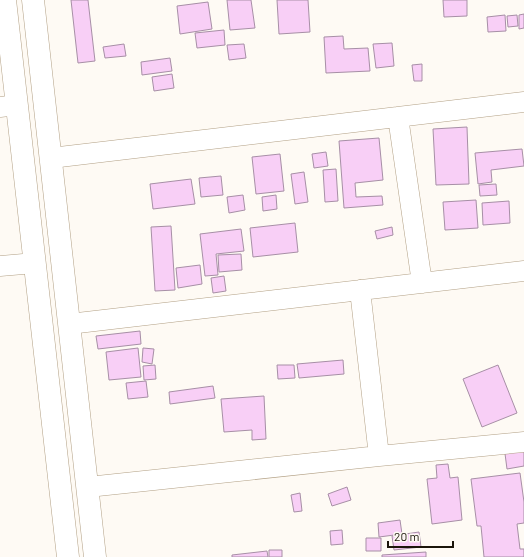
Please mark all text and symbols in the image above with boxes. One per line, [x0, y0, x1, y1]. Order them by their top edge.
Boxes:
scale bar [388, 523, 453, 549]
text: 20 m [394, 529, 420, 543]

